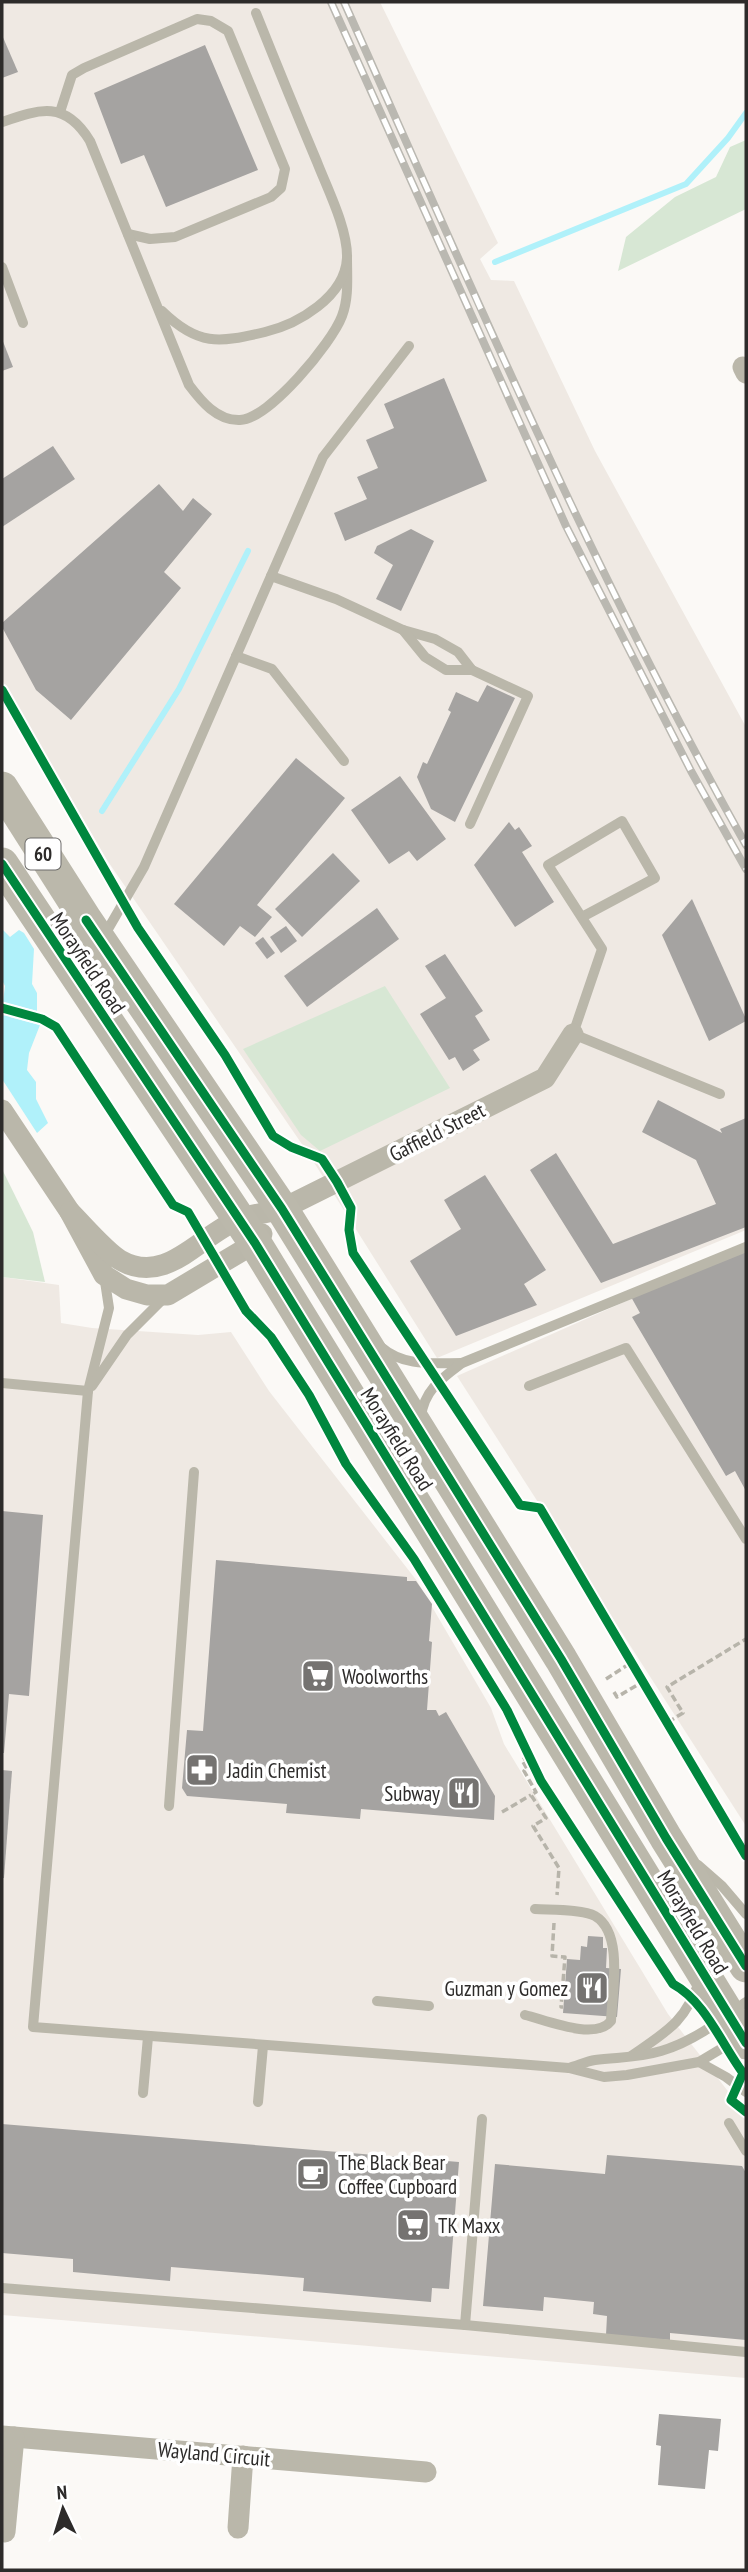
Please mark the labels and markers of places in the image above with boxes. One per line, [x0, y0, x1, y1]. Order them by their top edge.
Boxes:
supermarket icon: Woolworths [299, 1657, 337, 1695]
place label: Woolworths [342, 1663, 428, 1690]
pharmacy icon: Jadin Chemist [183, 1751, 221, 1789]
place label: Jadin Chemist [226, 1757, 327, 1784]
restaurant icon: Subway [445, 1774, 483, 1812]
place label: Subway [384, 1780, 440, 1807]
restaurant icon: Guzman y Gomez [573, 1969, 611, 2007]
place label: Guzman y Gomez [444, 1975, 568, 2002]
place label: The Black Bear Coffee Cupboard [338, 2149, 457, 2200]
cafe icon: The Black Bear Coffee Cupboard [294, 2155, 332, 2193]
supermarket icon: TK Maxx [394, 2206, 432, 2244]
place label: TK Maxx [438, 2212, 501, 2239]

